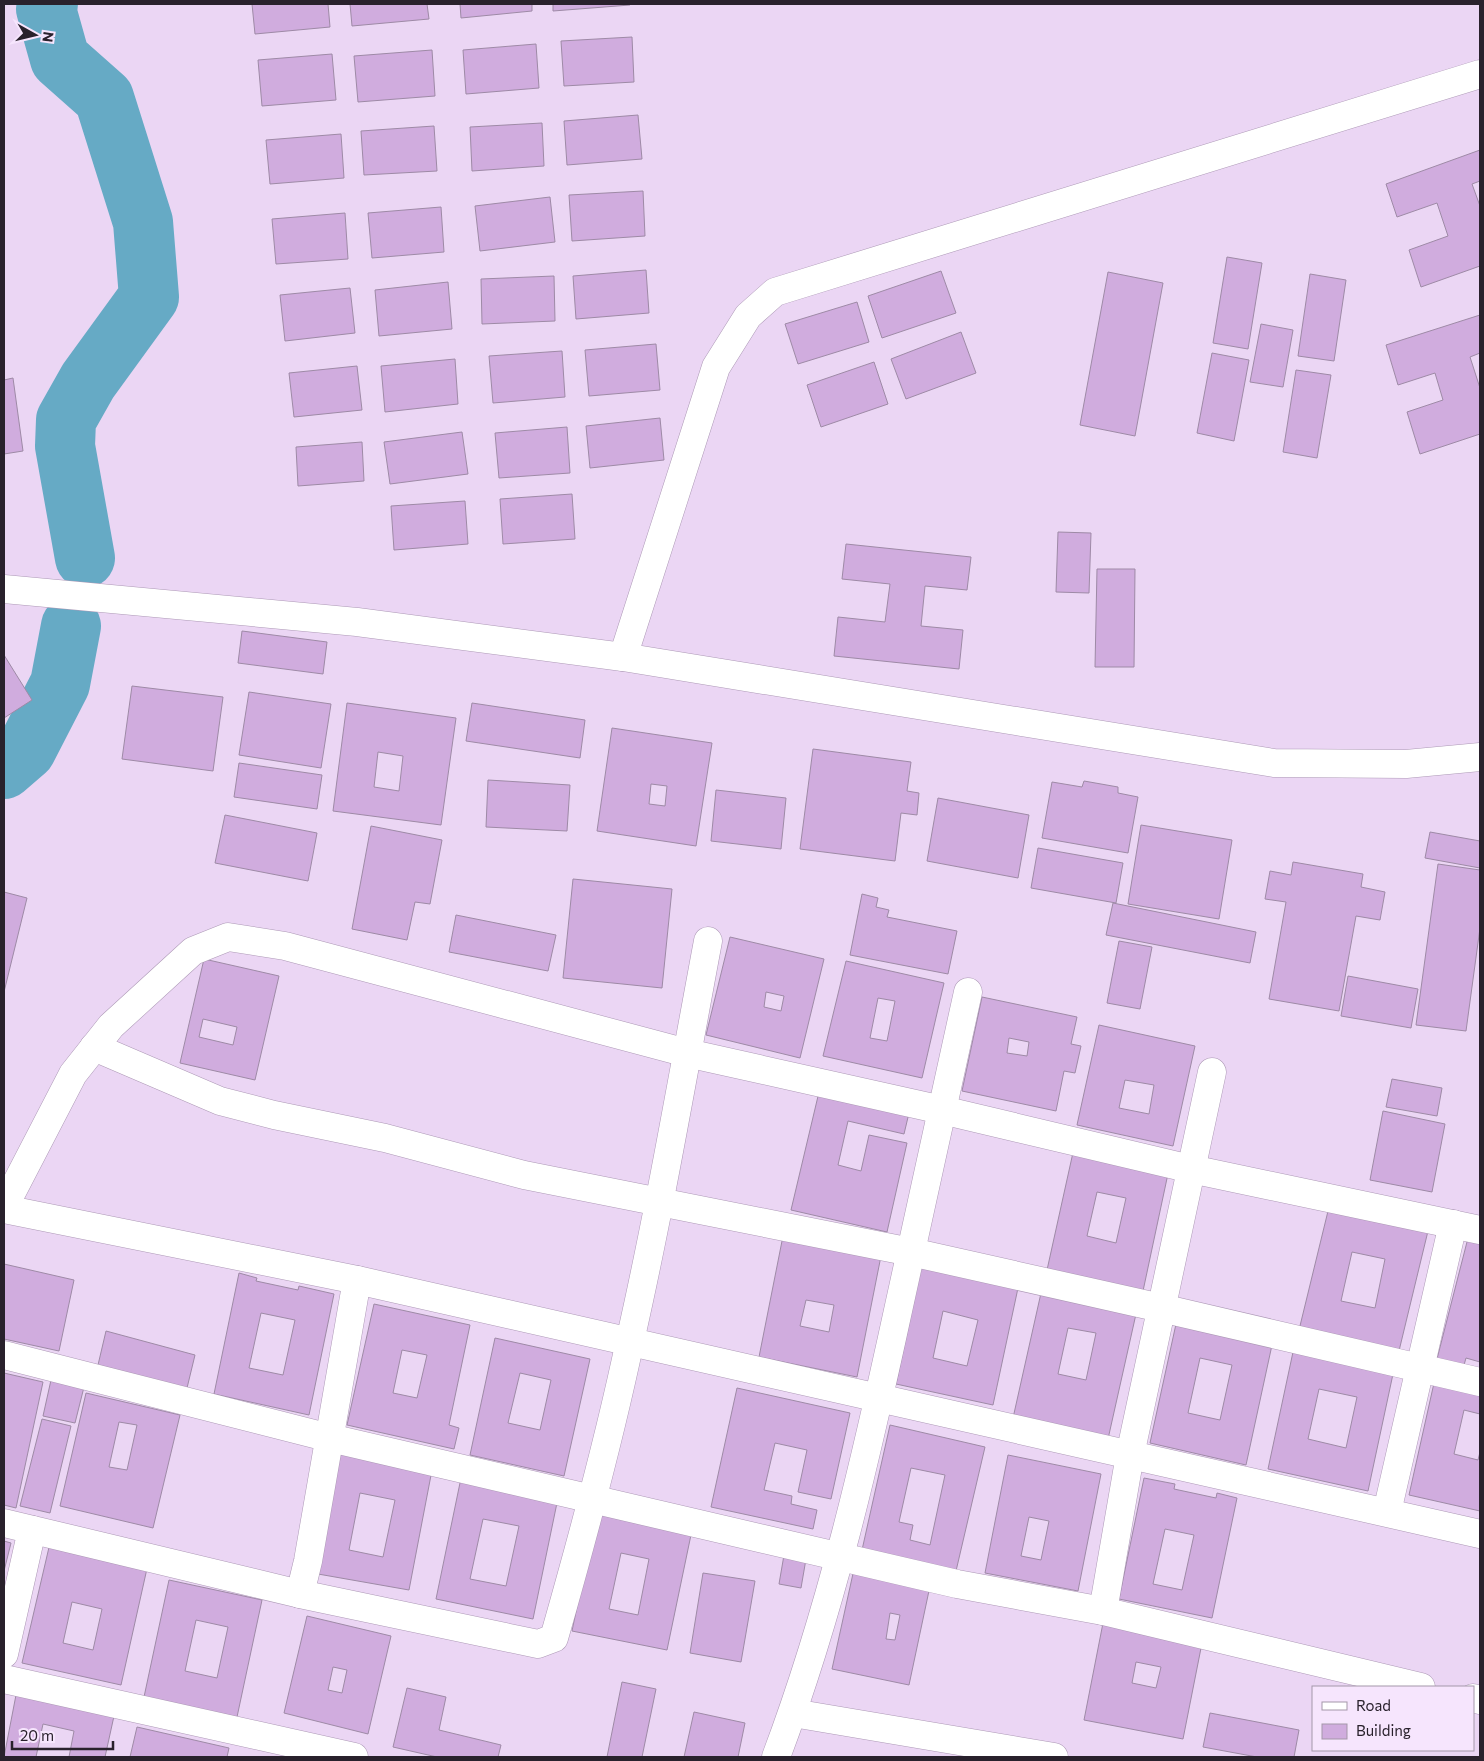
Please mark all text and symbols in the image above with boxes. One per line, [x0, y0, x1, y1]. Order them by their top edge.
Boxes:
north arrow [10, 10, 60, 60]
text: N [39, 30, 58, 43]
legend [1312, 1686, 1474, 1751]
text: Road [1356, 1696, 1391, 1714]
scale bar [12, 1718, 114, 1750]
text: Building [1356, 1721, 1411, 1739]
text: 20 m [20, 1726, 54, 1744]

